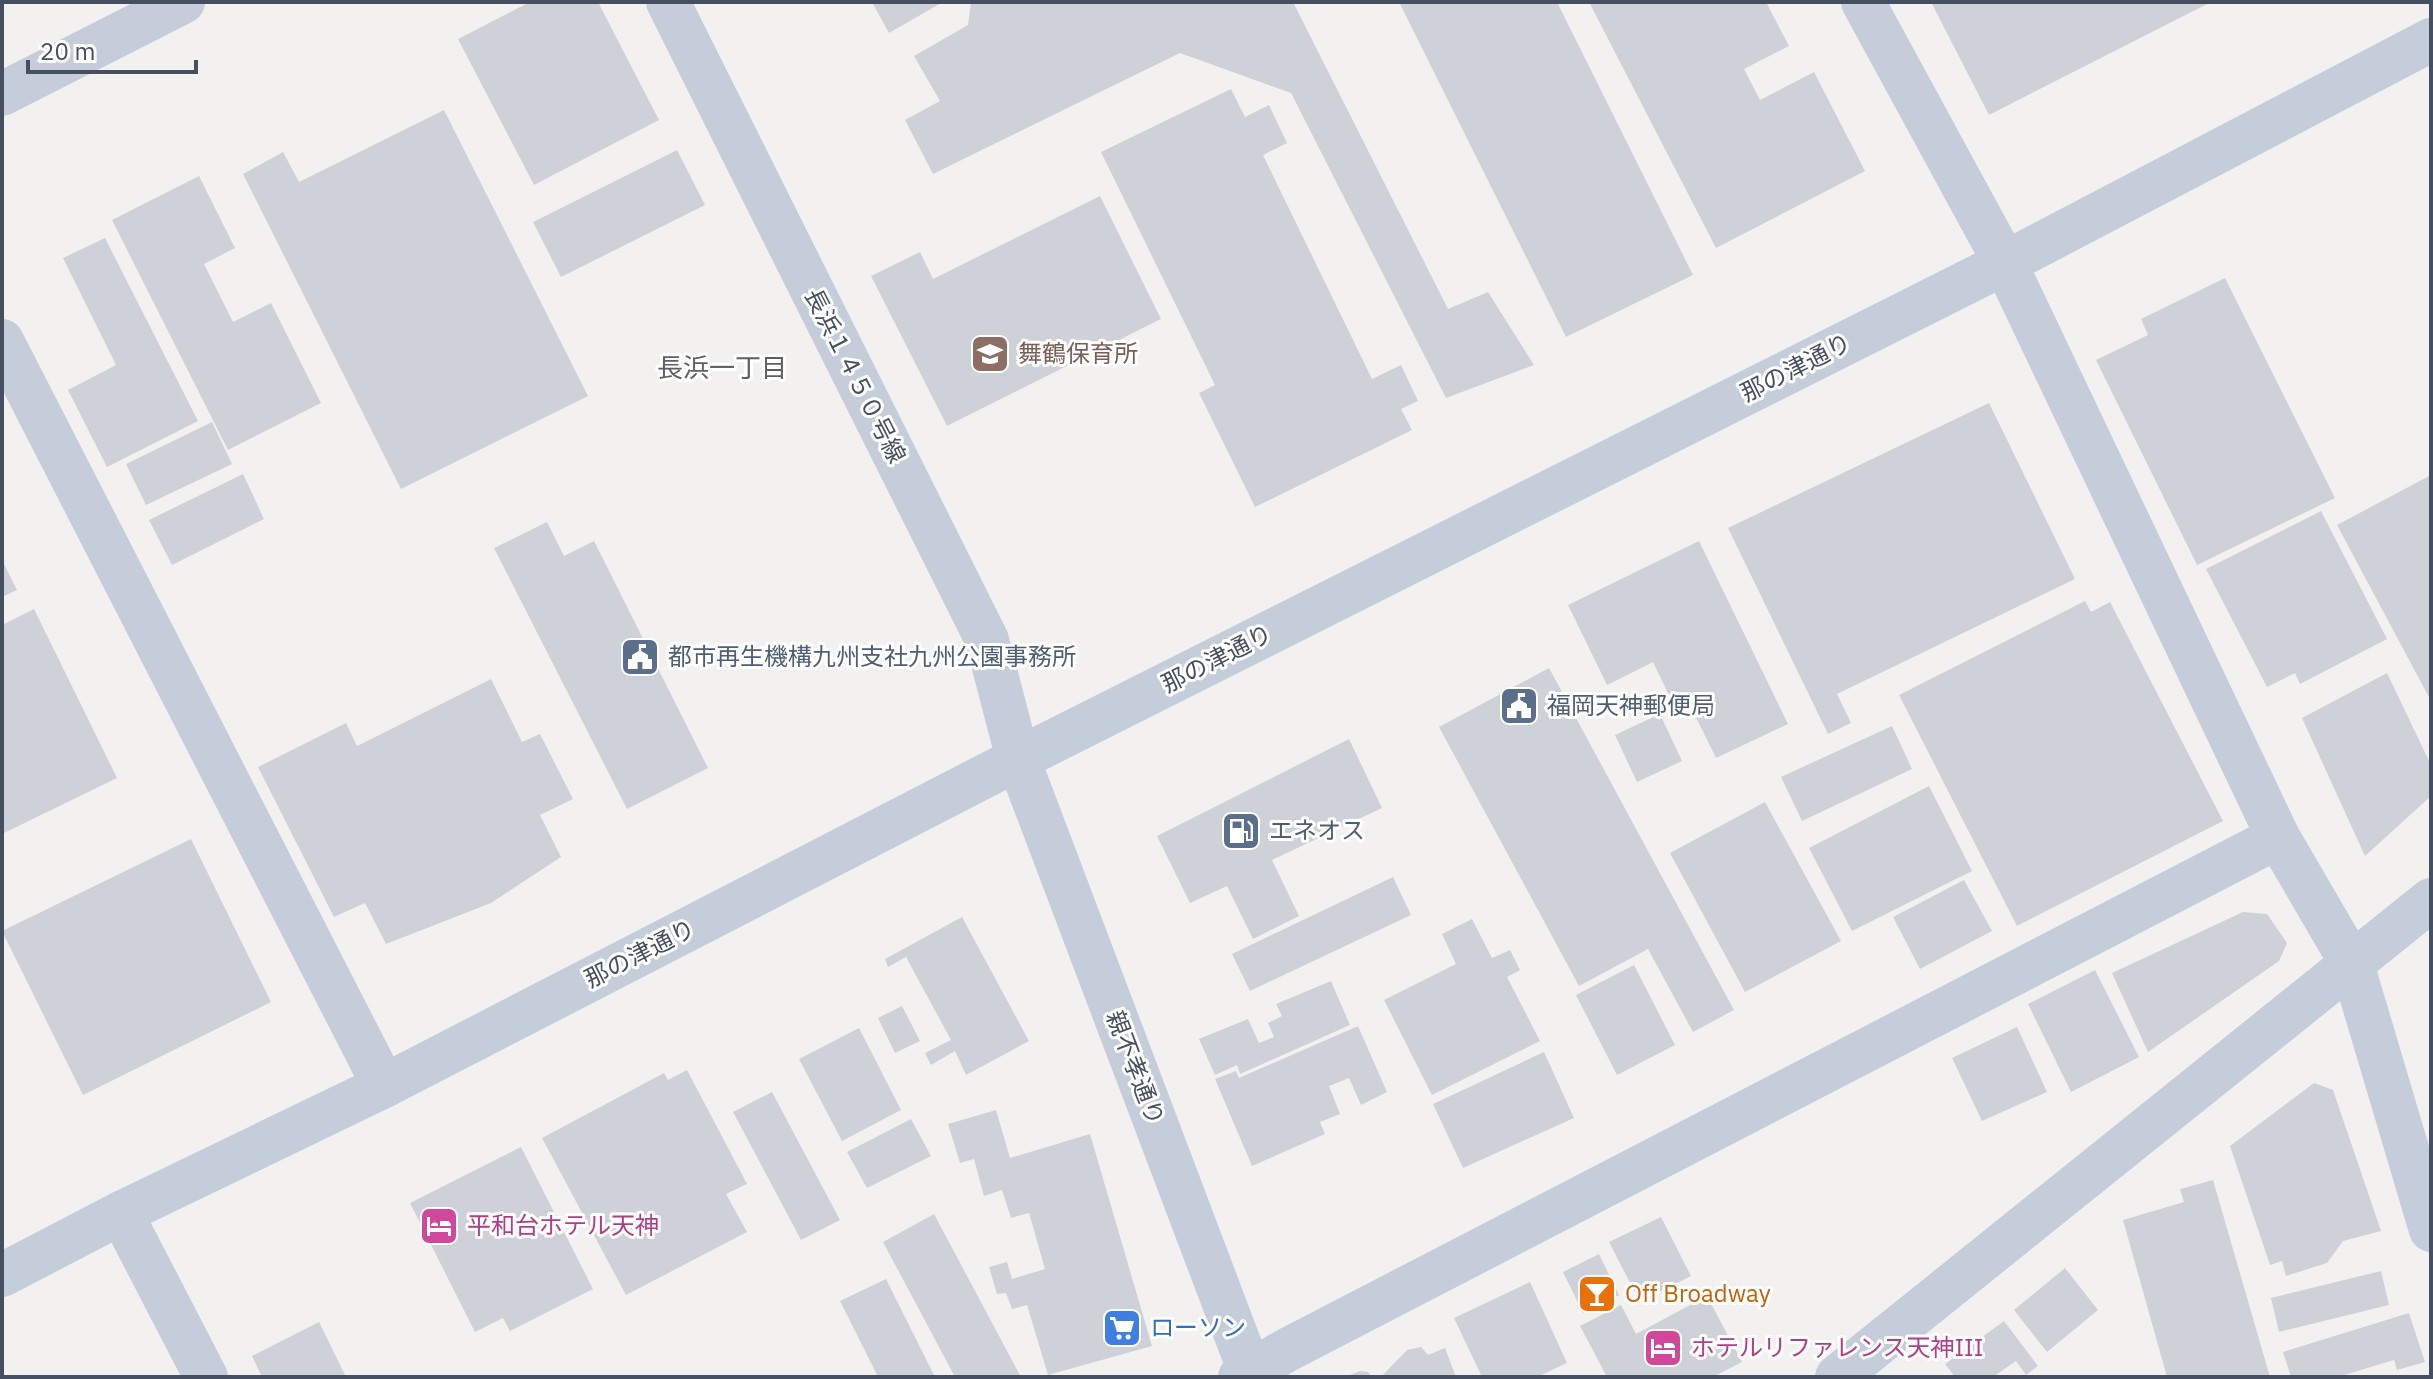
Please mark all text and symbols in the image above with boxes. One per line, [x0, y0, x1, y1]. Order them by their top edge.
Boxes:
scale bar [28, 24, 196, 74]
text: 20 m [40, 35, 95, 67]
street label: 長浜１４５０号線 [798, 283, 914, 468]
street label: 那の津通り [1735, 326, 1856, 409]
school or university icon: 舞鶴保育所 [969, 333, 1011, 375]
place label: 舞鶴保育所 [1018, 337, 1138, 369]
district label: 長浜一丁目 [657, 350, 787, 384]
street label: 那の津通り [1156, 617, 1277, 700]
public building icon: 都市再生機構九州支社九州公園事務所 [619, 636, 661, 678]
place label: 都市再生機構九州支社九州公園事務所 [668, 640, 1076, 672]
public building icon: 福岡天神郵便局 [1498, 685, 1540, 727]
place label: 福岡天神郵便局 [1547, 689, 1715, 721]
fuel station icon: エネオス [1220, 810, 1262, 852]
place label: エネオス [1269, 814, 1365, 846]
street label: 那の津通り [579, 912, 700, 995]
street label: 親不孝通り [1099, 1006, 1172, 1129]
hotel icon: 平和台ホテル天神 [418, 1205, 460, 1247]
place label: 平和台ホテル天神 [467, 1209, 659, 1241]
bar icon: Off Broadway [1576, 1273, 1618, 1315]
place label: Off Broadway [1625, 1277, 1771, 1309]
supermarket icon: ローソン [1101, 1307, 1143, 1349]
place label: ローソン [1150, 1311, 1246, 1343]
hotel icon: ホテルリファレンス天神III [1642, 1327, 1684, 1369]
place label: ホテルリファレンス天神III [1691, 1331, 1983, 1363]

